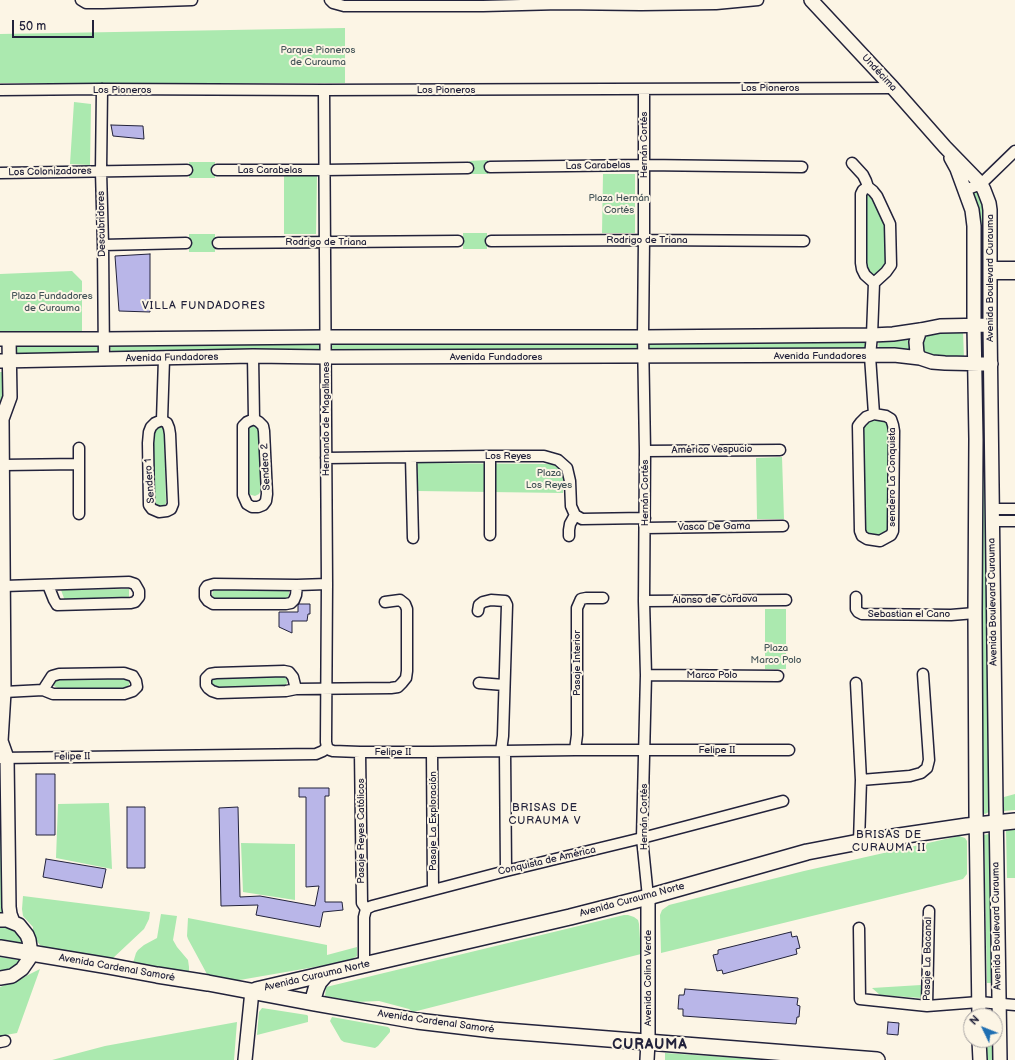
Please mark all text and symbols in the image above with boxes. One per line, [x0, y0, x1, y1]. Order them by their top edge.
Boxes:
scale bar [14, 12, 96, 38]
text: 50 m [19, 19, 46, 34]
park label: Parque Pioneros de Curauma [281, 44, 355, 68]
street label: Undécima [859, 52, 899, 94]
street label: Los Pioneros [741, 82, 799, 94]
street label: Los Pioneros [93, 84, 151, 96]
street label: Los Pioneros [417, 84, 475, 96]
street label: Hernán Cortés [638, 112, 650, 178]
street label: Las Carabelas [565, 159, 631, 173]
street label: Las Carabelas [238, 164, 302, 176]
street label: Los Colonizadores [8, 165, 92, 179]
street label: Descubridores [95, 191, 109, 257]
park label: Plaza Hernán Cortés [589, 192, 649, 216]
street label: Avenida Boulevard Curauma [984, 214, 996, 342]
street label: Rodrigo de Triana [606, 234, 688, 246]
street label: Rodrigo de Triana [285, 236, 367, 248]
park label: Plaza Fundadores de Curauma [11, 290, 93, 314]
district label: VILLA FUNDADORES [142, 299, 266, 313]
street label: Avenida Fundadores [774, 350, 866, 362]
street label: Avenida Fundadores [126, 351, 218, 365]
street label: Avenida Fundadores [450, 351, 542, 363]
street label: Hernando de Magallanes [320, 362, 332, 476]
street label: sendero La Conquista [886, 427, 898, 527]
street label: Sendero 2 [259, 443, 273, 491]
street label: Américo Vespucio [671, 443, 753, 457]
street label: Los Reyes [485, 450, 531, 462]
street label: Sendero 1 [142, 458, 158, 504]
street label: Hernán Cortés [639, 460, 651, 526]
park label: Plaza Los Reyes [526, 467, 572, 490]
street label: Vasco De Gama [678, 520, 750, 534]
street label: Avenida Boulevard Curauma [986, 538, 1000, 666]
street label: Alonso de Córdova [672, 593, 758, 607]
street label: Sebastian el Cano [868, 608, 950, 620]
street label: Pasaje Interior [571, 630, 583, 696]
park label: Plaza Marco Polo [751, 642, 801, 666]
street label: Marco Polo [687, 669, 737, 681]
street label: Felipe II [699, 744, 735, 756]
street label: Felipe II [375, 746, 411, 758]
street label: Felipe II [54, 751, 90, 763]
street label: Pasaje La Exploración [427, 771, 439, 871]
street label: Pasaje Reyes Católicos [355, 778, 367, 884]
street label: Hernán Cortés [638, 784, 650, 850]
district label: BRISAS DE CURAUMA V [508, 801, 582, 827]
district label: BRISAS DE CURAUMA II [852, 828, 926, 854]
street label: Conquista de América [497, 844, 597, 878]
street label: Avenida Boulevard Curauma [990, 862, 1004, 990]
street label: Avenida Curauma Norte [578, 880, 686, 920]
street label: Pasaje La Bacanal [921, 917, 935, 1001]
street label: Avenida Colina Verde [642, 930, 654, 1026]
street label: Avenida Cardenal Samoré [58, 952, 176, 984]
street label: Avenida Curauma Norte [263, 958, 371, 994]
street label: Avenida Cardenal Samoré [377, 1008, 495, 1036]
north arrow [963, 1008, 1003, 1048]
text: N [967, 1013, 982, 1028]
district label: CURAUMA [612, 1037, 688, 1053]

